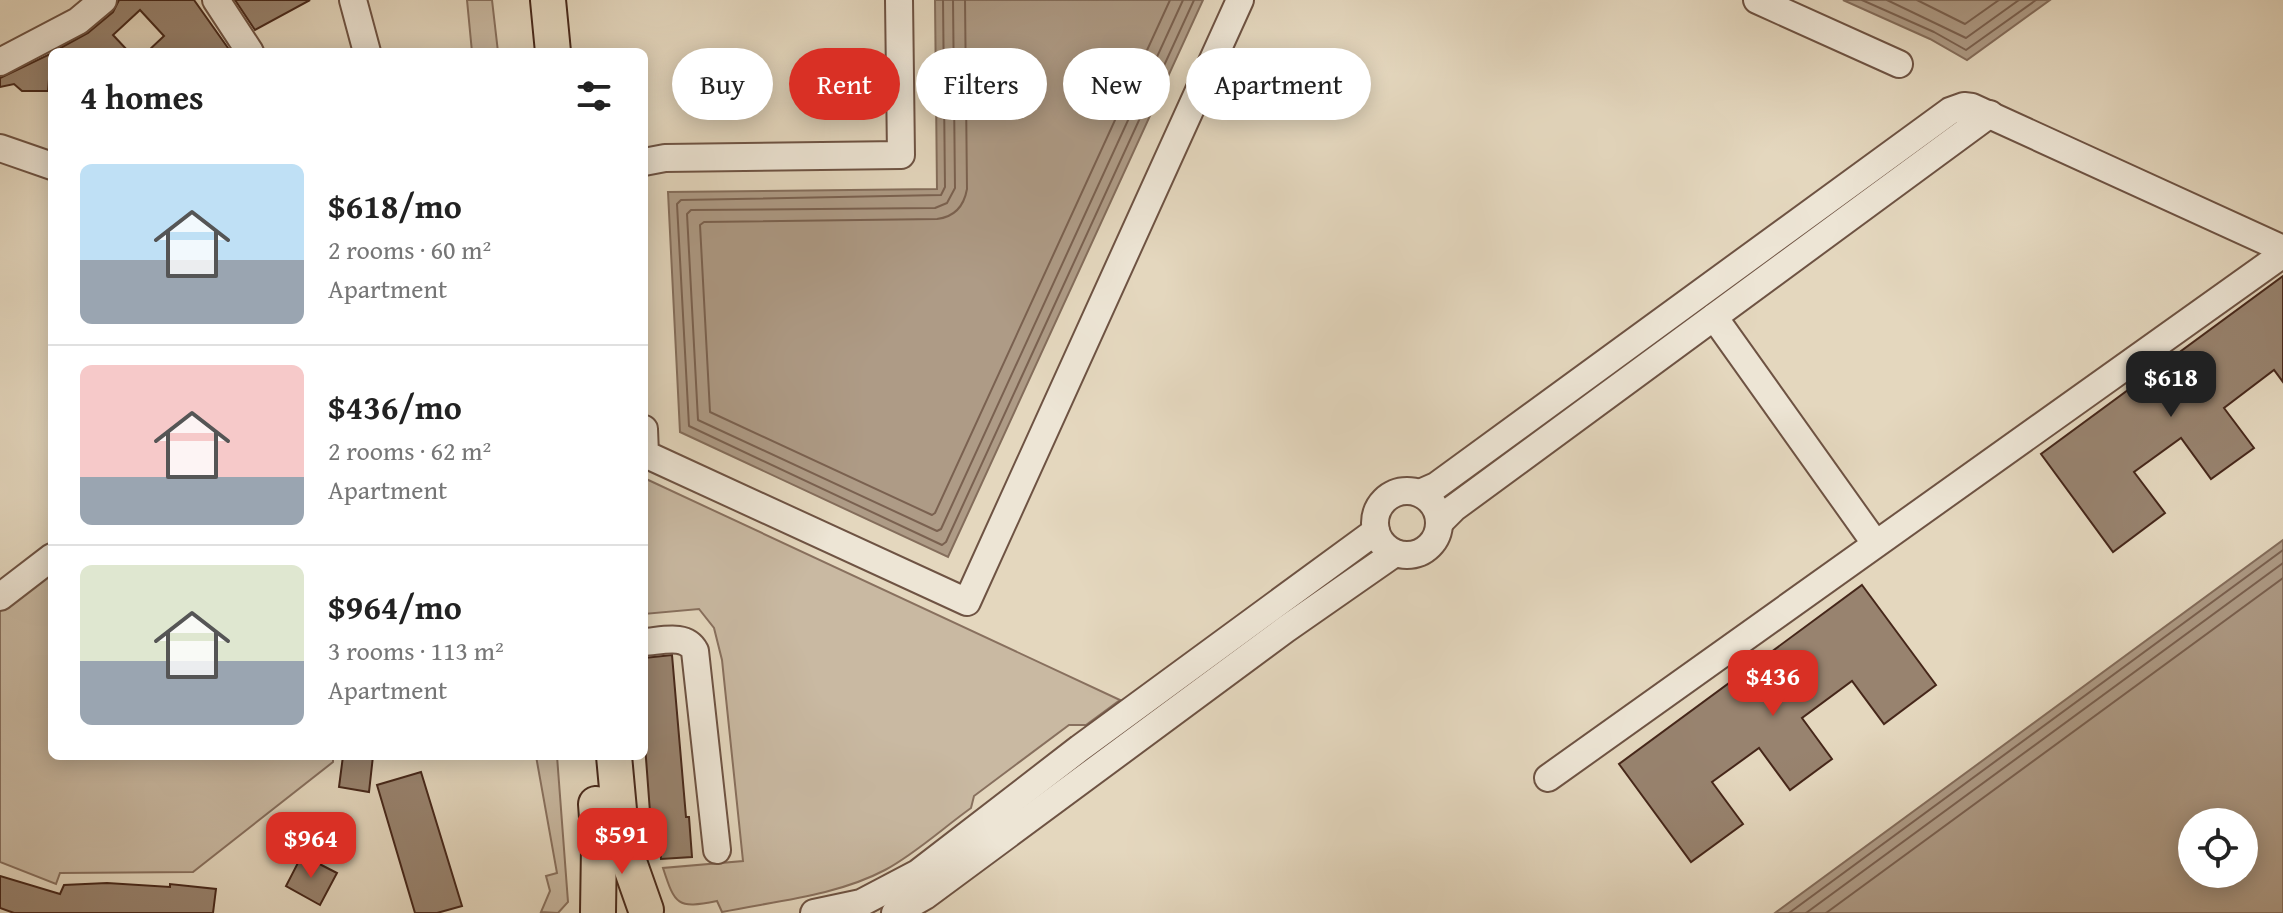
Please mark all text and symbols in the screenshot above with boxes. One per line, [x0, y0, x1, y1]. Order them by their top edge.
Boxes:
chip: Buy [672, 48, 773, 120]
chip: Rent [789, 48, 900, 120]
chip: Filters [916, 48, 1047, 120]
chip: New [1063, 48, 1170, 120]
chip: Apartment [1186, 48, 1371, 120]
text: 4 homes [80, 72, 204, 121]
icon: filters [572, 74, 616, 118]
text: $618/mo [328, 181, 462, 230]
icon: home [144, 196, 240, 292]
text: 2 rooms · 60 m² [328, 230, 491, 269]
text: Apartment [328, 269, 447, 308]
pin: $618 [2124, 351, 2218, 419]
text: $618 [2144, 357, 2198, 396]
text: $436/mo [328, 382, 462, 431]
icon: home [144, 397, 240, 493]
text: 2 rooms · 62 m² [328, 431, 491, 470]
text: Apartment [328, 470, 447, 509]
text: $964/mo [328, 582, 462, 631]
icon: home [144, 597, 240, 693]
text: 3 rooms · 113 m² [328, 631, 504, 670]
pin: $436 [1726, 650, 1820, 718]
text: $436 [1746, 656, 1800, 695]
text: Apartment [328, 670, 447, 709]
pin: $591 [575, 808, 669, 876]
map controls [2178, 808, 2258, 888]
button: locate [2178, 808, 2258, 888]
pin: $964 [264, 812, 358, 880]
text: $591 [595, 814, 649, 853]
text: $964 [284, 818, 338, 857]

